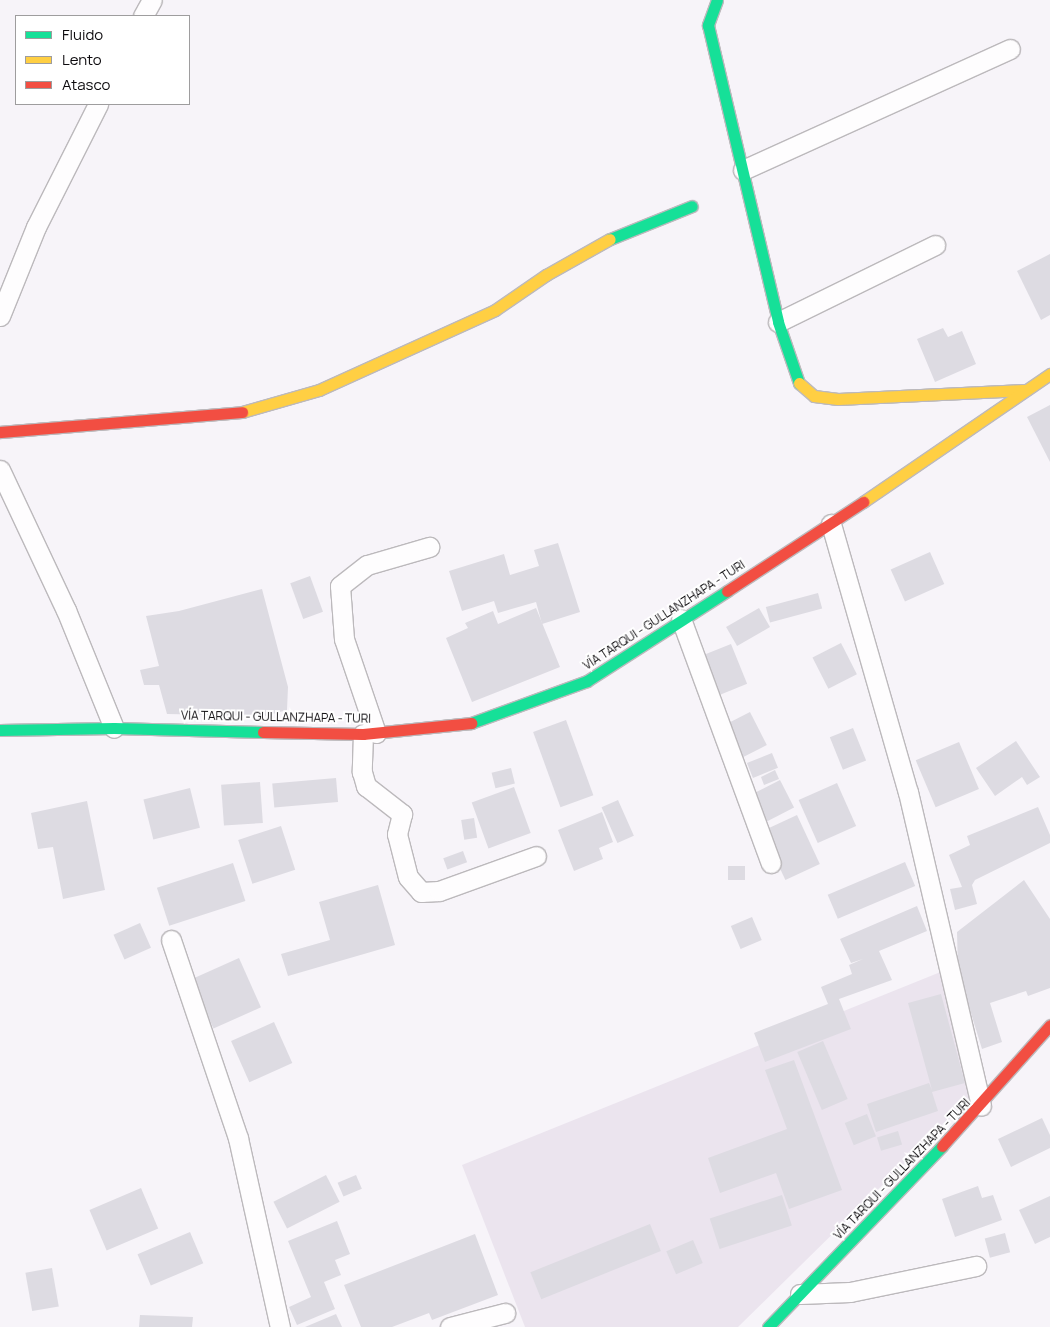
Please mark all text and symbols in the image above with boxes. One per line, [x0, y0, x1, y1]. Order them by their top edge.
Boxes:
legend [15, 15, 190, 105]
text: Fluido [62, 24, 103, 45]
text: Lento [62, 49, 102, 70]
text: Atasco [62, 74, 110, 95]
street label: VÍA TARQUI - GULLANZHAPA - TURI [580, 557, 748, 673]
street label: VÍA TARQUI - GULLANZHAPA - TURI [181, 708, 371, 726]
street label: VÍA TARQUI - GULLANZHAPA - TURI [831, 1096, 973, 1242]

